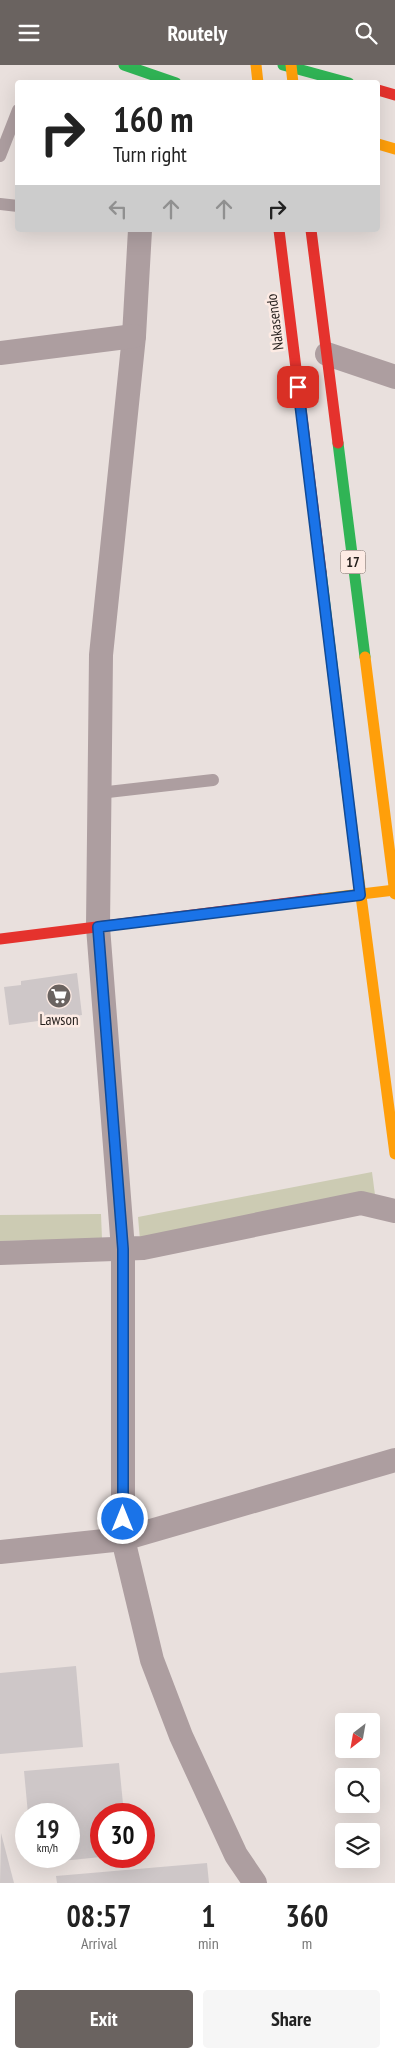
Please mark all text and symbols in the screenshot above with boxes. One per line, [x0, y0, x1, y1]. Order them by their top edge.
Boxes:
icon: menu [15, 19, 43, 47]
text: Routely [168, 19, 227, 47]
icon: search [352, 19, 380, 47]
text: 160 m [113, 96, 194, 142]
icon: right [30, 100, 95, 165]
text: Turn right [113, 140, 187, 168]
icon: left [104, 195, 132, 223]
icon: ahead [157, 195, 185, 223]
icon: ahead [210, 195, 238, 223]
icon: right [263, 195, 291, 223]
street label: Nakasendo [262, 293, 287, 351]
pin [277, 366, 319, 408]
icon: arrive [284, 373, 312, 401]
road number: 17 [340, 551, 366, 573]
supermarket icon: Lawson [46, 983, 72, 1009]
place label: Lawson [39, 1010, 79, 1029]
position arrow [96, 1492, 148, 1544]
north arrow [335, 1713, 380, 1757]
map controls [335, 1713, 380, 1868]
button: search [335, 1768, 380, 1813]
speed limit sign: 30 [90, 1803, 155, 1868]
text: 19 [36, 1813, 59, 1845]
button: layers [335, 1823, 380, 1868]
text: km/h [37, 1840, 58, 1855]
text: 08:57 [67, 1896, 131, 1935]
text: 1 [201, 1896, 216, 1935]
text: 360 [285, 1896, 328, 1935]
text: Arrival [81, 1933, 117, 1953]
text: min [198, 1933, 219, 1953]
text: m [302, 1933, 312, 1953]
button: Exit [15, 1990, 193, 2048]
button: Share [203, 1990, 380, 2048]

